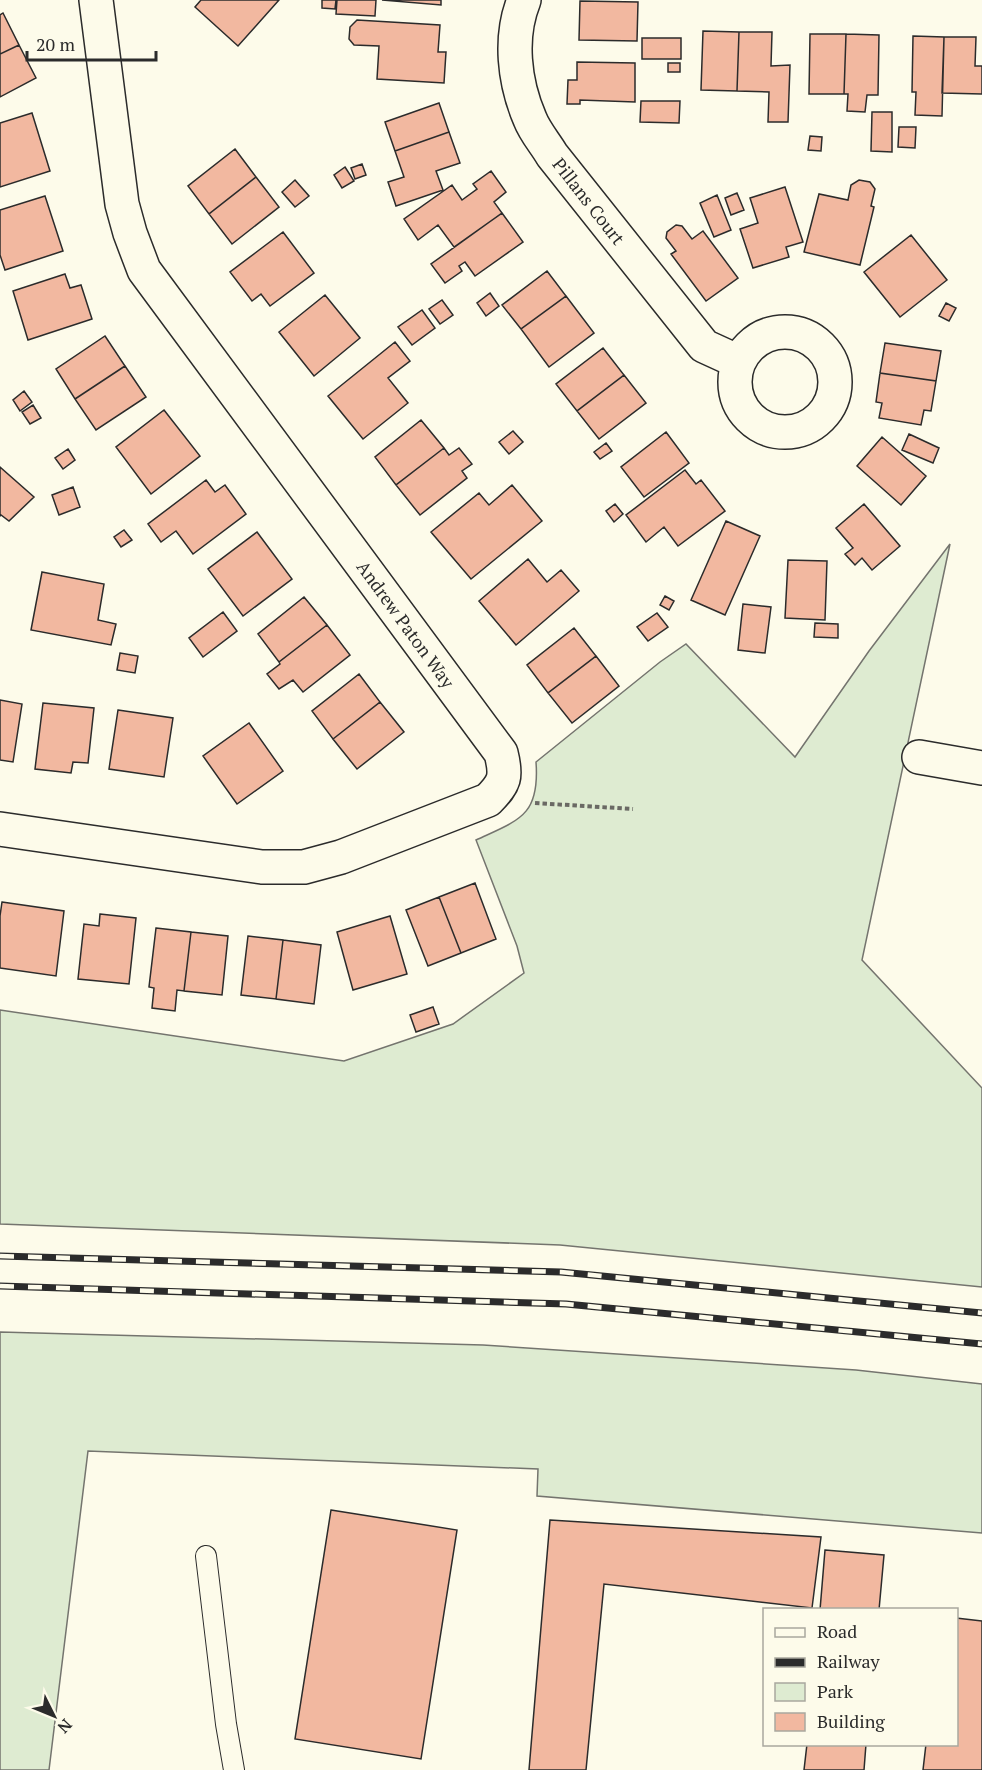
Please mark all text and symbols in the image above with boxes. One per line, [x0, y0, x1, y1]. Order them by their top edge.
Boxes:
scale bar [27, 24, 156, 62]
text: 20 m [36, 32, 76, 56]
street label: Pillans Court [548, 153, 631, 250]
street label: Andrew Paton Way [352, 556, 461, 693]
legend [763, 1608, 958, 1746]
text: Road [817, 1619, 857, 1643]
text: Railway [817, 1649, 881, 1673]
text: Park [817, 1679, 854, 1703]
north arrow [24, 1686, 84, 1746]
text: Building [817, 1709, 885, 1733]
text: N [53, 1714, 77, 1738]

